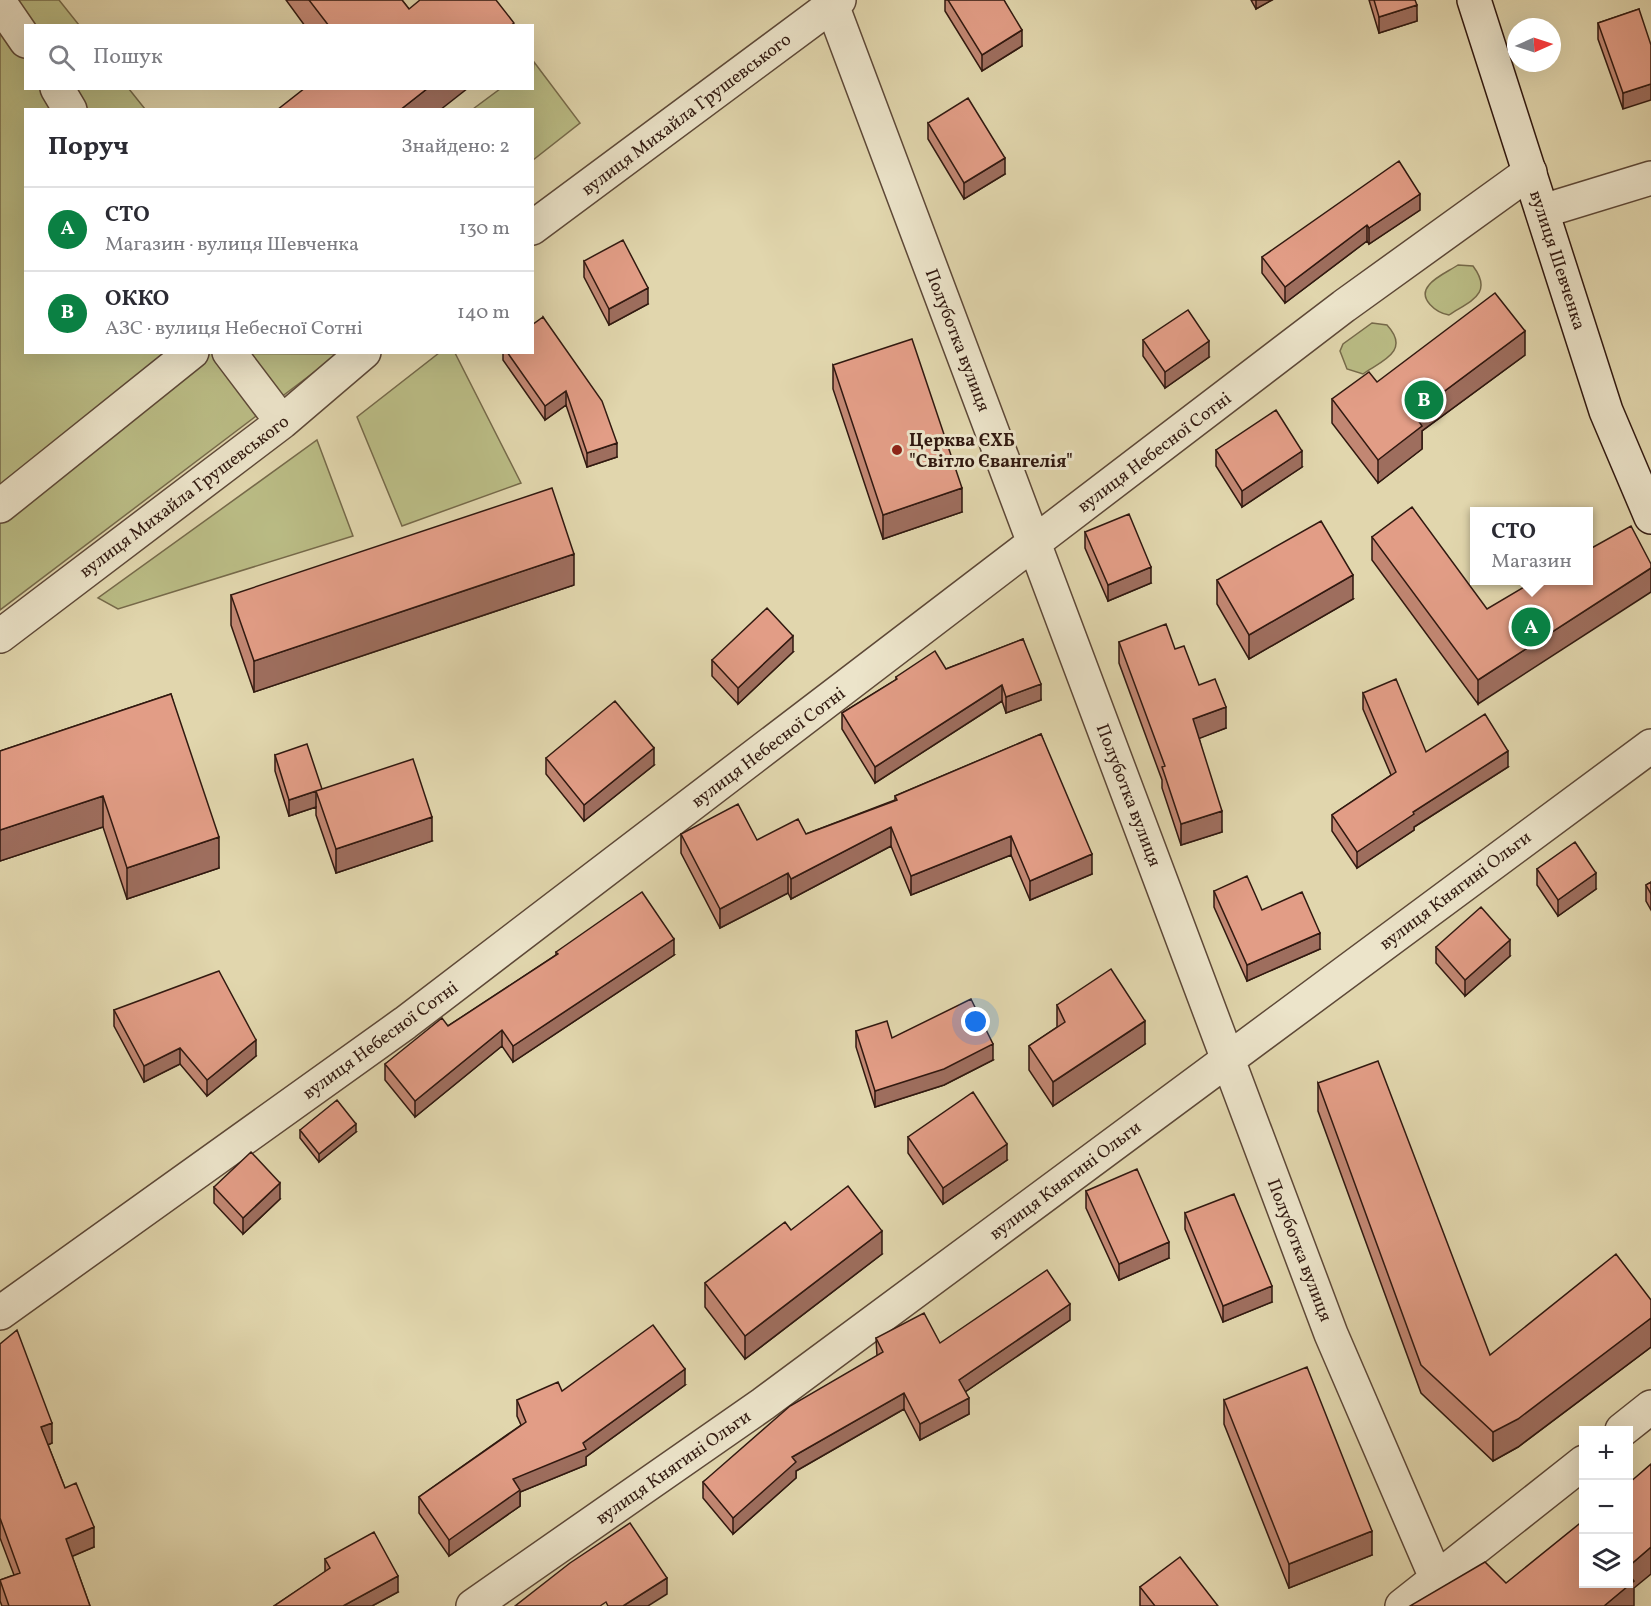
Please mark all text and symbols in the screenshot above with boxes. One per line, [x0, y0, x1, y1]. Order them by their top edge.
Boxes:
north arrow [1507, 18, 1561, 72]
search box [24, 24, 534, 90]
street label: вулиця Михайла Грушевського [577, 28, 797, 202]
icon: search [45, 41, 78, 74]
text: Пошук [93, 42, 163, 73]
text: Поруч [48, 129, 129, 165]
text: Знайдено: 2 [401, 133, 510, 161]
street label: вулиця Шевченка [1522, 187, 1591, 334]
text: СТО [105, 200, 150, 231]
text: A [60, 215, 75, 243]
text: 130 m [459, 215, 510, 243]
text: Магазин · вулиця Шевченка [105, 231, 359, 259]
street label: Полуботка вулиця [918, 265, 995, 416]
text: ОККО [105, 284, 169, 315]
text: B [61, 299, 74, 327]
text: 140 m [457, 299, 510, 327]
text: АЗС · вулиця Небесної Сотні [105, 315, 363, 343]
pin: B [1404, 378, 1444, 422]
street label: вулиця Небесної Сотні [1073, 387, 1237, 519]
street label: вулиця Михайла Грушевського [75, 410, 295, 584]
place label: Церква ЄХБ "Світло Євангелія" [909, 429, 1073, 475]
marker: Церква ЄХБ "Світло Євангелія" [890, 443, 904, 457]
popup [1470, 507, 1593, 585]
text: СТО [1491, 517, 1536, 548]
text: Магазин [1491, 548, 1572, 576]
pin: A [1512, 604, 1550, 650]
street label: вулиця Небесної Сотні [687, 682, 851, 814]
street label: Полуботка вулиця [1089, 720, 1166, 871]
street label: вулиця Княгині Ольги [1375, 826, 1537, 957]
street label: вулиця Небесної Сотні [298, 976, 464, 1106]
your location [961, 1007, 990, 1036]
street label: вулиця Княгині Ольги [985, 1116, 1147, 1247]
street label: Полуботка вулиця [1260, 1175, 1337, 1326]
street label: вулиця Княгині Ольги [591, 1405, 757, 1531]
map controls [1579, 1426, 1633, 1588]
button: + [1579, 1426, 1633, 1480]
button: − [1579, 1480, 1633, 1534]
button: layers [1579, 1534, 1633, 1588]

